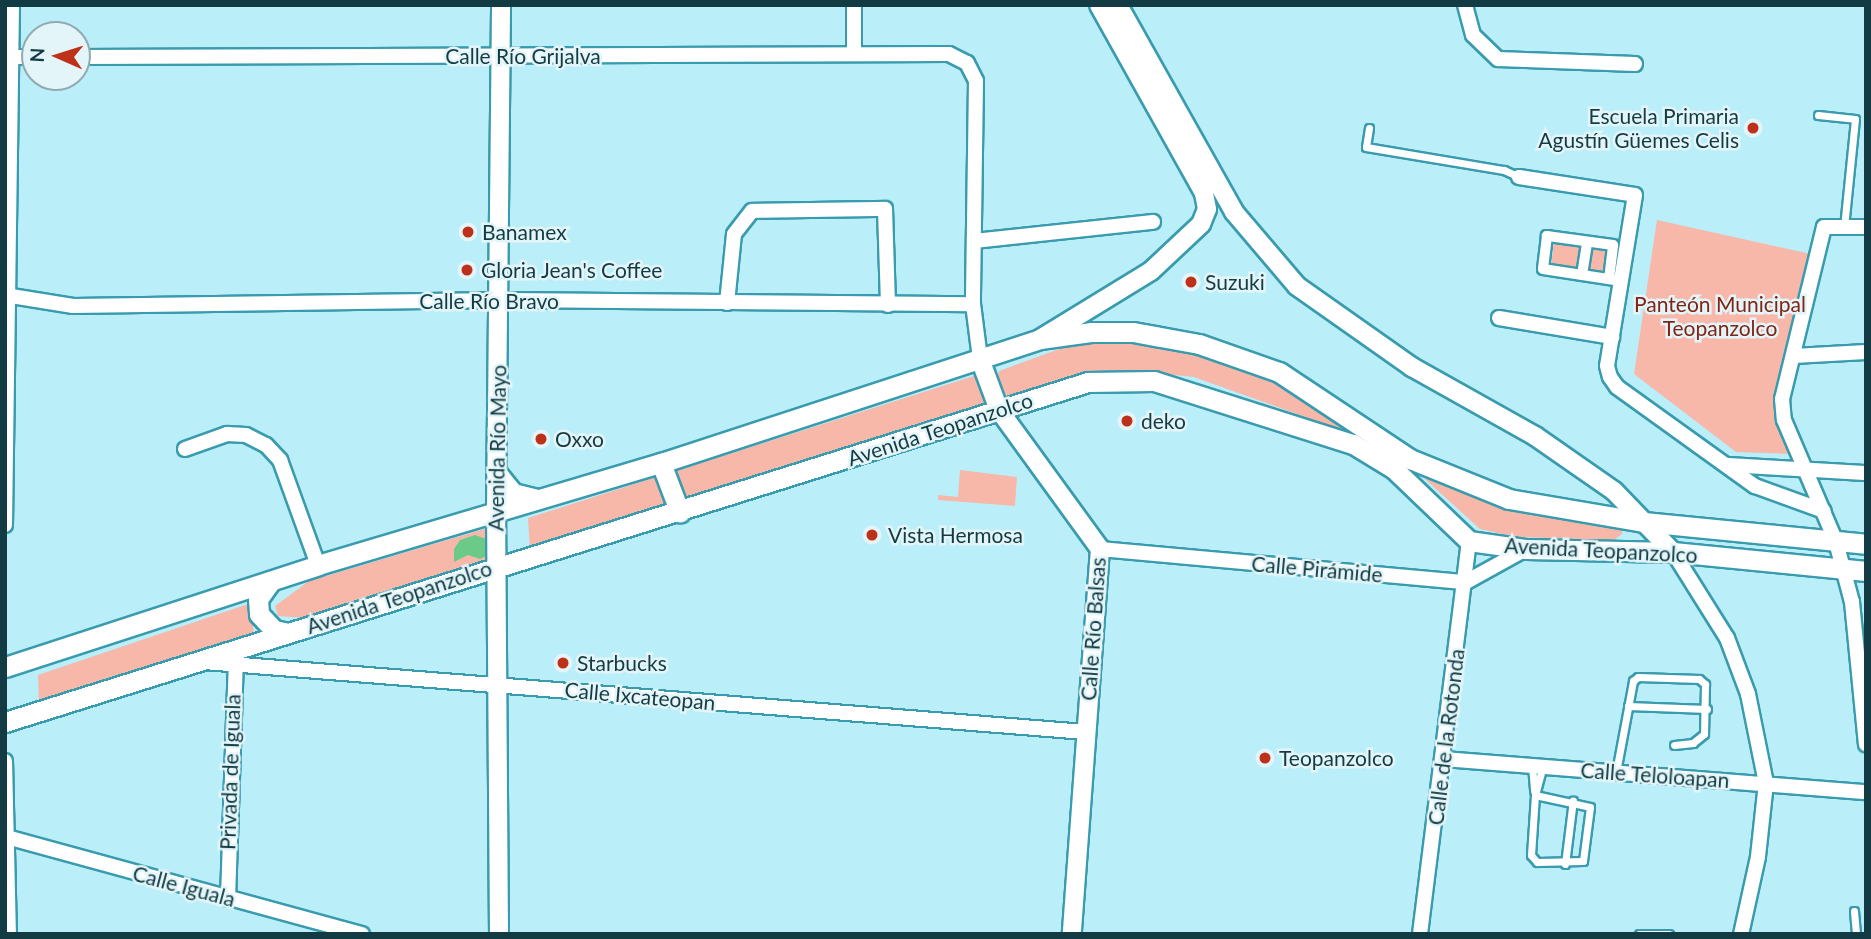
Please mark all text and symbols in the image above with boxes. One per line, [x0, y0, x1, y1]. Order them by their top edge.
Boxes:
north arrow [21, 21, 91, 91]
street label: Calle Río Grijalva [445, 43, 601, 69]
text: N [25, 47, 48, 63]
place label: Escuela Primaria Agustín Güemes Celis [1538, 103, 1739, 153]
marker: Escuela Primaria Agustín Güemes Celis [1745, 120, 1761, 136]
place label: Banamex [482, 219, 567, 245]
marker: Banamex [460, 224, 476, 240]
place label: Gloria Jean's Coffee [481, 257, 663, 283]
marker: Gloria Jean's Coffee [459, 262, 475, 278]
place label: Suzuki [1205, 269, 1265, 295]
marker: Suzuki [1183, 274, 1199, 290]
street label: Calle Río Bravo [419, 288, 559, 314]
park label: Panteón Municipal Teopanzolco [1634, 291, 1806, 341]
street label: Avenida Río Mayo [483, 365, 511, 531]
street label: Avenida Teopanzolco [844, 387, 1036, 471]
place label: deko [1141, 408, 1186, 434]
marker: deko [1119, 413, 1135, 429]
place label: Oxxo [555, 426, 604, 452]
marker: Oxxo [533, 431, 549, 447]
place label: Vista Hermosa [888, 522, 1023, 548]
marker: Vista Hermosa [862, 525, 882, 545]
street label: Avenida Teopanzolco [1503, 532, 1699, 568]
street label: Calle Pirámide [1250, 551, 1384, 587]
street label: Avenida Teopanzolco [303, 555, 495, 639]
street label: Calle Río Balsas [1075, 556, 1111, 702]
street label: Calle de la Rotonda [1423, 647, 1469, 827]
place label: Starbucks [577, 650, 667, 676]
marker: Starbucks [555, 655, 571, 671]
street label: Calle Ixcateopan [564, 677, 716, 715]
street label: Privada de Iguala [215, 694, 245, 850]
place label: Teopanzolco [1279, 745, 1394, 771]
marker: Teopanzolco [1257, 750, 1273, 766]
street label: Calle Teloloapan [1579, 757, 1731, 793]
street label: Calle Iguala [130, 860, 238, 912]

